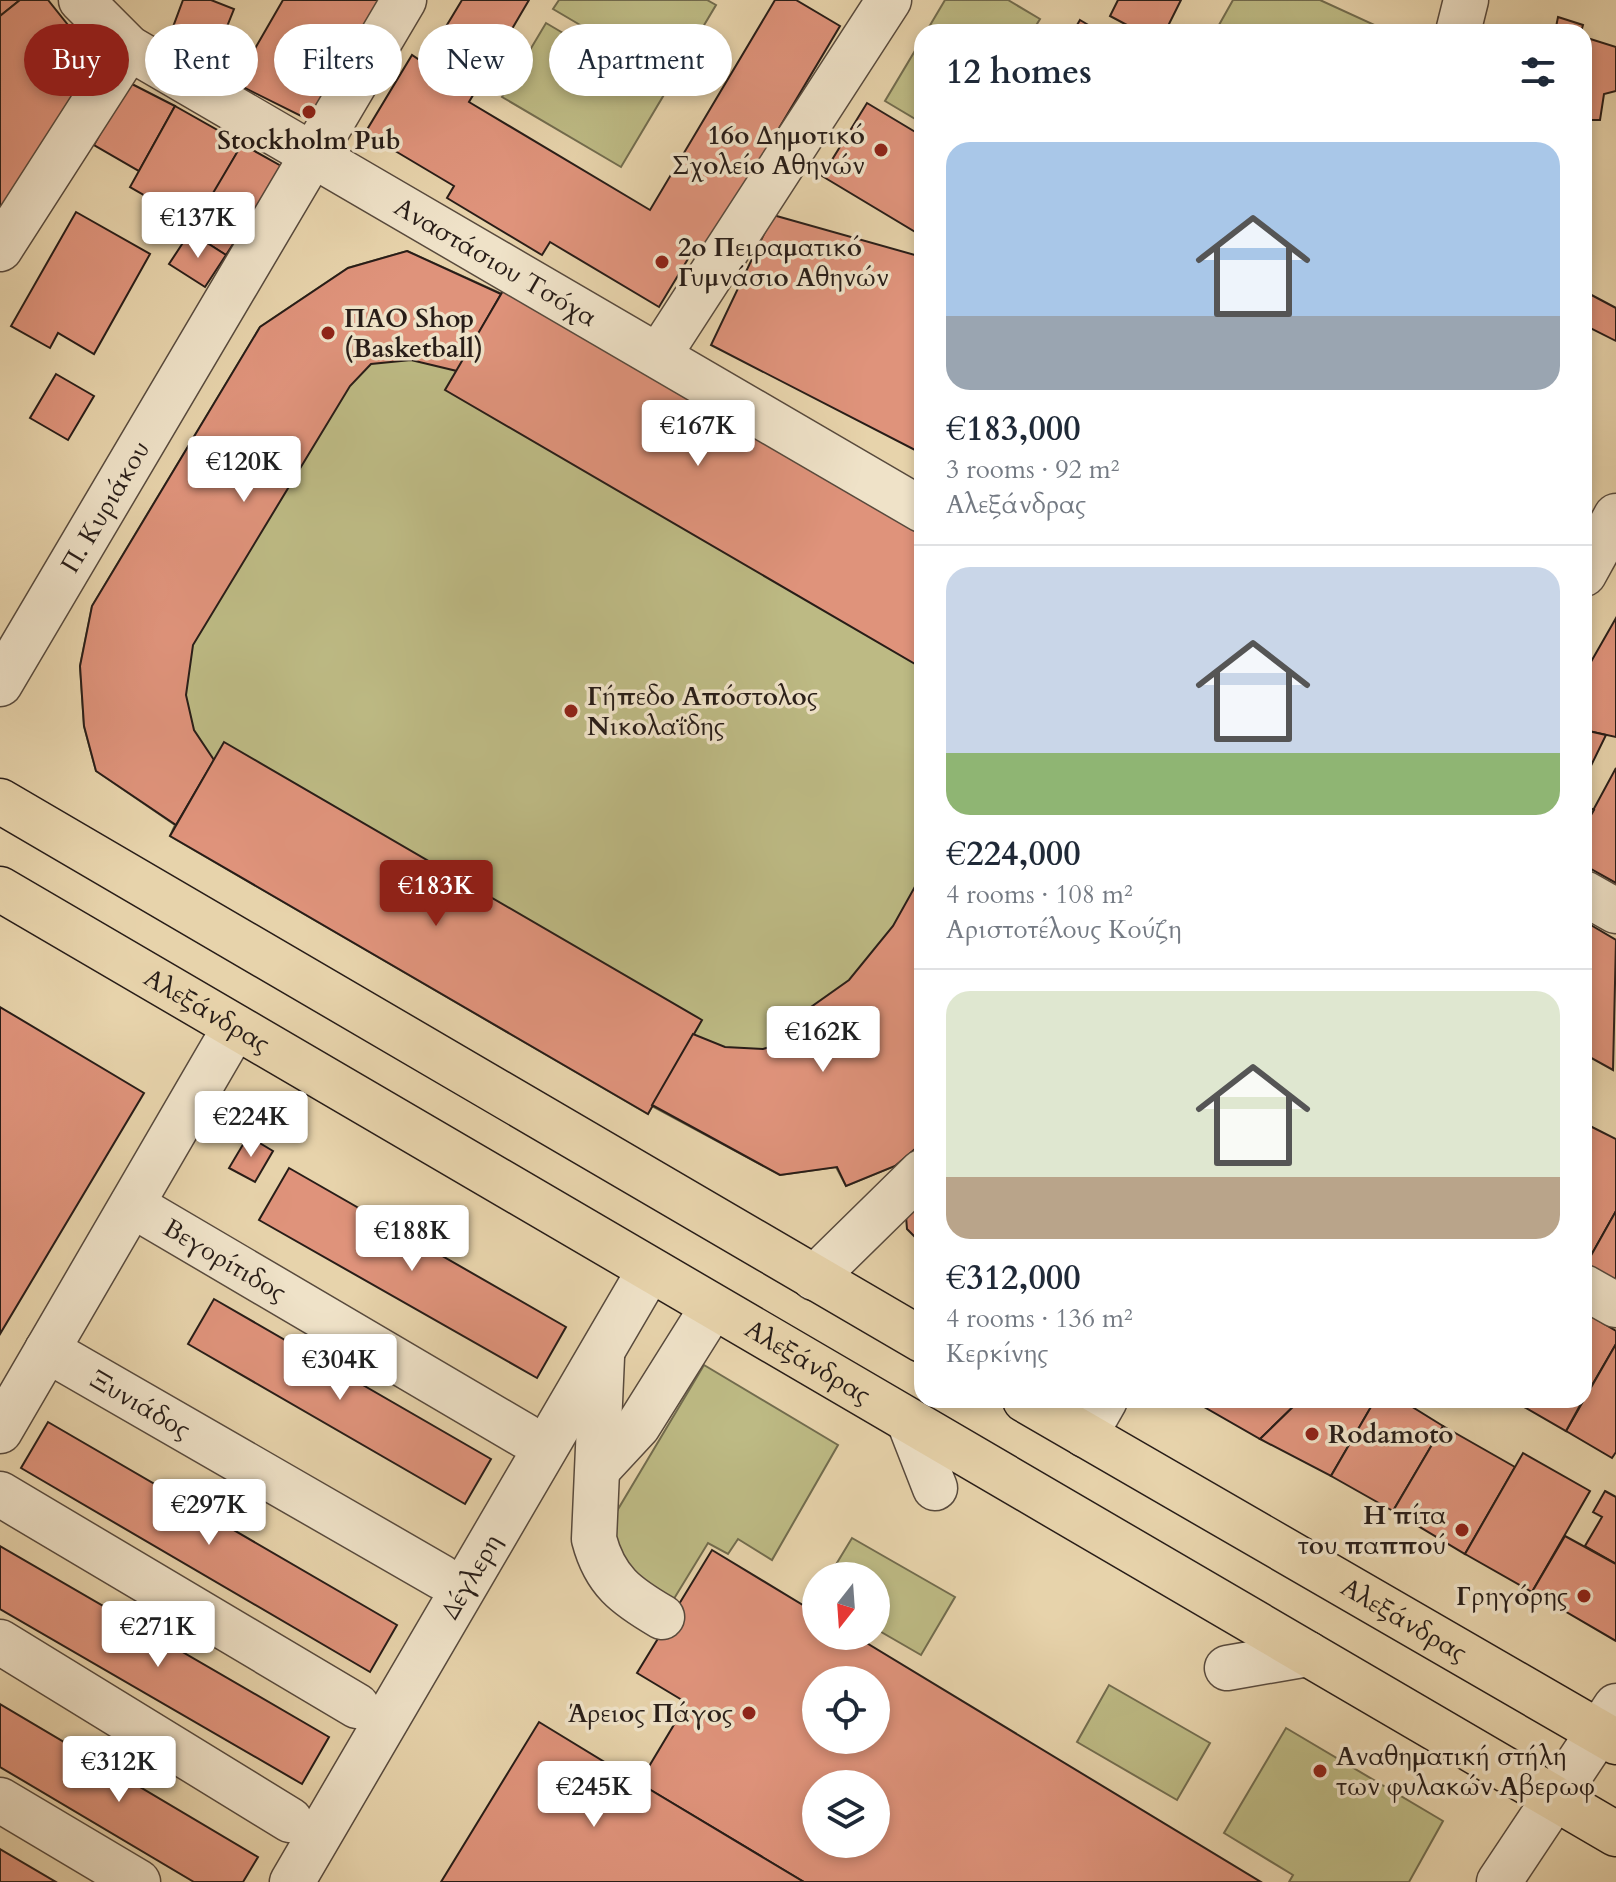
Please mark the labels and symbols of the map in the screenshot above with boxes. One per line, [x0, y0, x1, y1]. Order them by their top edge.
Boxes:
marker: Stockholm Pub [300, 103, 318, 121]
place label: 16ο Δημοτικό Σχολείο Αθηνών [672, 118, 865, 183]
place label: Stockholm Pub [217, 123, 401, 158]
marker: 16ο Δημοτικό Σχολείο Αθηνών [872, 141, 890, 159]
street label: Αναστάσιου Τσόχα [388, 189, 603, 335]
pin: €137K [142, 192, 254, 260]
place label: 2ο Πειραματικό Γυμνάσιο Αθηνών [678, 230, 889, 295]
marker: 2ο Πειραματικό Γυμνάσιο Αθηνών [653, 253, 671, 271]
place label: ΠΑΟ Shop (Basketball) [344, 301, 483, 366]
marker: ΠΑΟ Shop (Basketball) [319, 324, 337, 342]
pin: €167K [642, 400, 754, 468]
street label: Π. Κυριάκου [53, 434, 158, 579]
pin: €120K [188, 436, 300, 504]
place label: Γήπεδο Απόστολος Νικολαΐδης [587, 679, 818, 744]
marker: Γήπεδο Απόστολος Νικολαΐδης [562, 702, 580, 720]
pin: €183K [380, 860, 492, 928]
street label: Αλεξάνδρας [138, 960, 276, 1061]
pin: €162K [767, 1006, 879, 1074]
pin: €224K [195, 1091, 307, 1159]
pin: €188K [356, 1205, 468, 1273]
street label: Βεγορίτιδος [157, 1210, 293, 1310]
street label: Αλεξάνδρας [738, 1311, 877, 1412]
pin: €304K [284, 1334, 396, 1402]
street label: Ξυνιάδος [84, 1362, 197, 1447]
place label: Rodamoto [1328, 1417, 1454, 1452]
marker: Rodamoto [1303, 1425, 1321, 1443]
pin: €297K [153, 1479, 265, 1547]
place label: Η πίτα του παππού [1298, 1498, 1446, 1563]
marker: Η πίτα του παππού [1453, 1521, 1471, 1539]
street label: Δέγλερη [433, 1528, 510, 1625]
north arrow [802, 1562, 890, 1650]
street label: Αλεξάνδρας [1334, 1570, 1473, 1670]
place label: Γρηγόρης [1456, 1579, 1568, 1614]
marker: Γρηγόρης [1575, 1587, 1593, 1605]
pin: €271K [102, 1601, 214, 1669]
place label: Άρειος Πάγος [567, 1696, 733, 1731]
marker: Άρειος Πάγος [740, 1704, 758, 1722]
pin: €312K [63, 1736, 175, 1804]
place label: Αναθηματική στήλη των φυλακών Αβερωφ [1336, 1739, 1595, 1804]
pin: €245K [538, 1761, 650, 1829]
marker: Αναθηματική στήλη των φυλακών Αβερωφ [1311, 1762, 1329, 1780]

